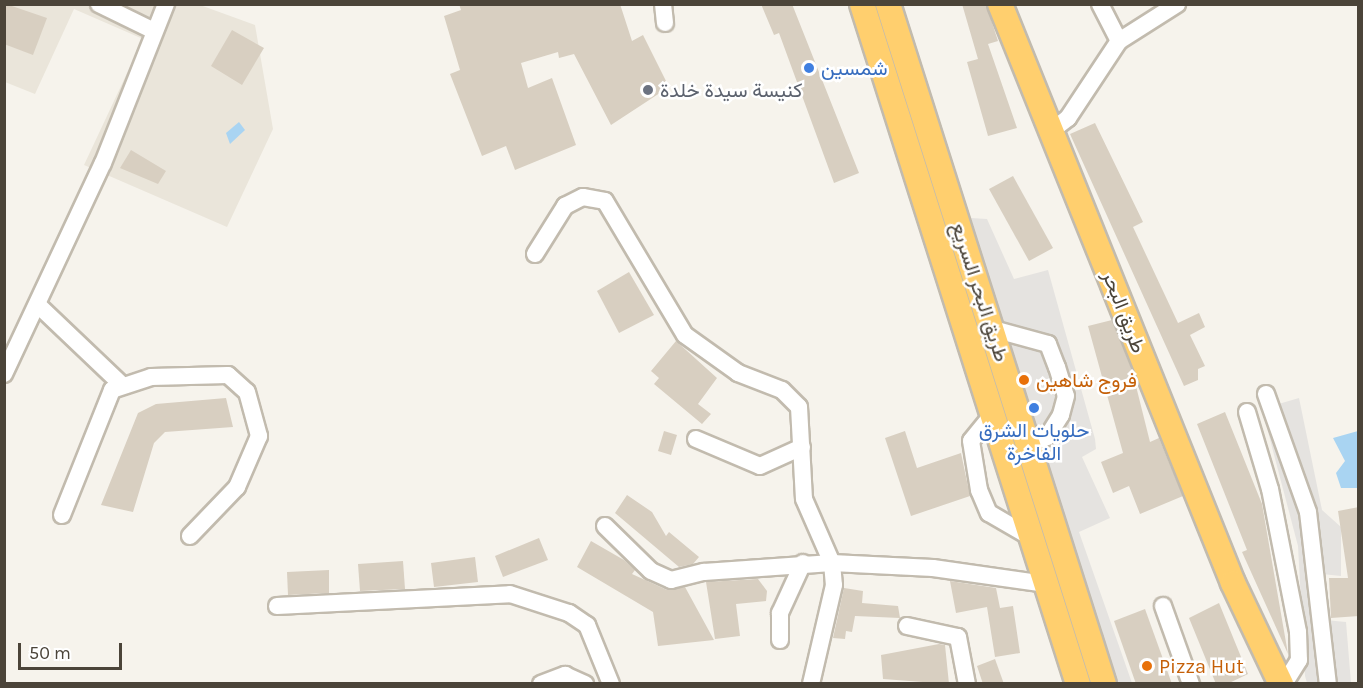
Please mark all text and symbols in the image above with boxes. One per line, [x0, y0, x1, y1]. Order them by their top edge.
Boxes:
place label: شمسين [821, 56, 887, 80]
marker: شمسين [802, 61, 816, 75]
place label: كنيسة سيدة خلدة [660, 78, 802, 102]
marker: كنيسة سيدة خلدة [641, 83, 655, 97]
street label: طريق البحر السريع [946, 219, 1014, 365]
street label: طريق البحر [1097, 268, 1151, 356]
place label: فروج شاهين [1036, 368, 1137, 392]
marker: فروج شاهين [1017, 373, 1031, 387]
marker: حلويات الشرق الفاخرة [1027, 401, 1041, 415]
place label: حلويات الشرق الفاخرة [979, 418, 1089, 465]
scale bar [21, 631, 124, 669]
text: 50 m [29, 642, 71, 664]
place label: Pizza Hut [1159, 654, 1244, 678]
marker: Pizza Hut [1140, 659, 1154, 673]

